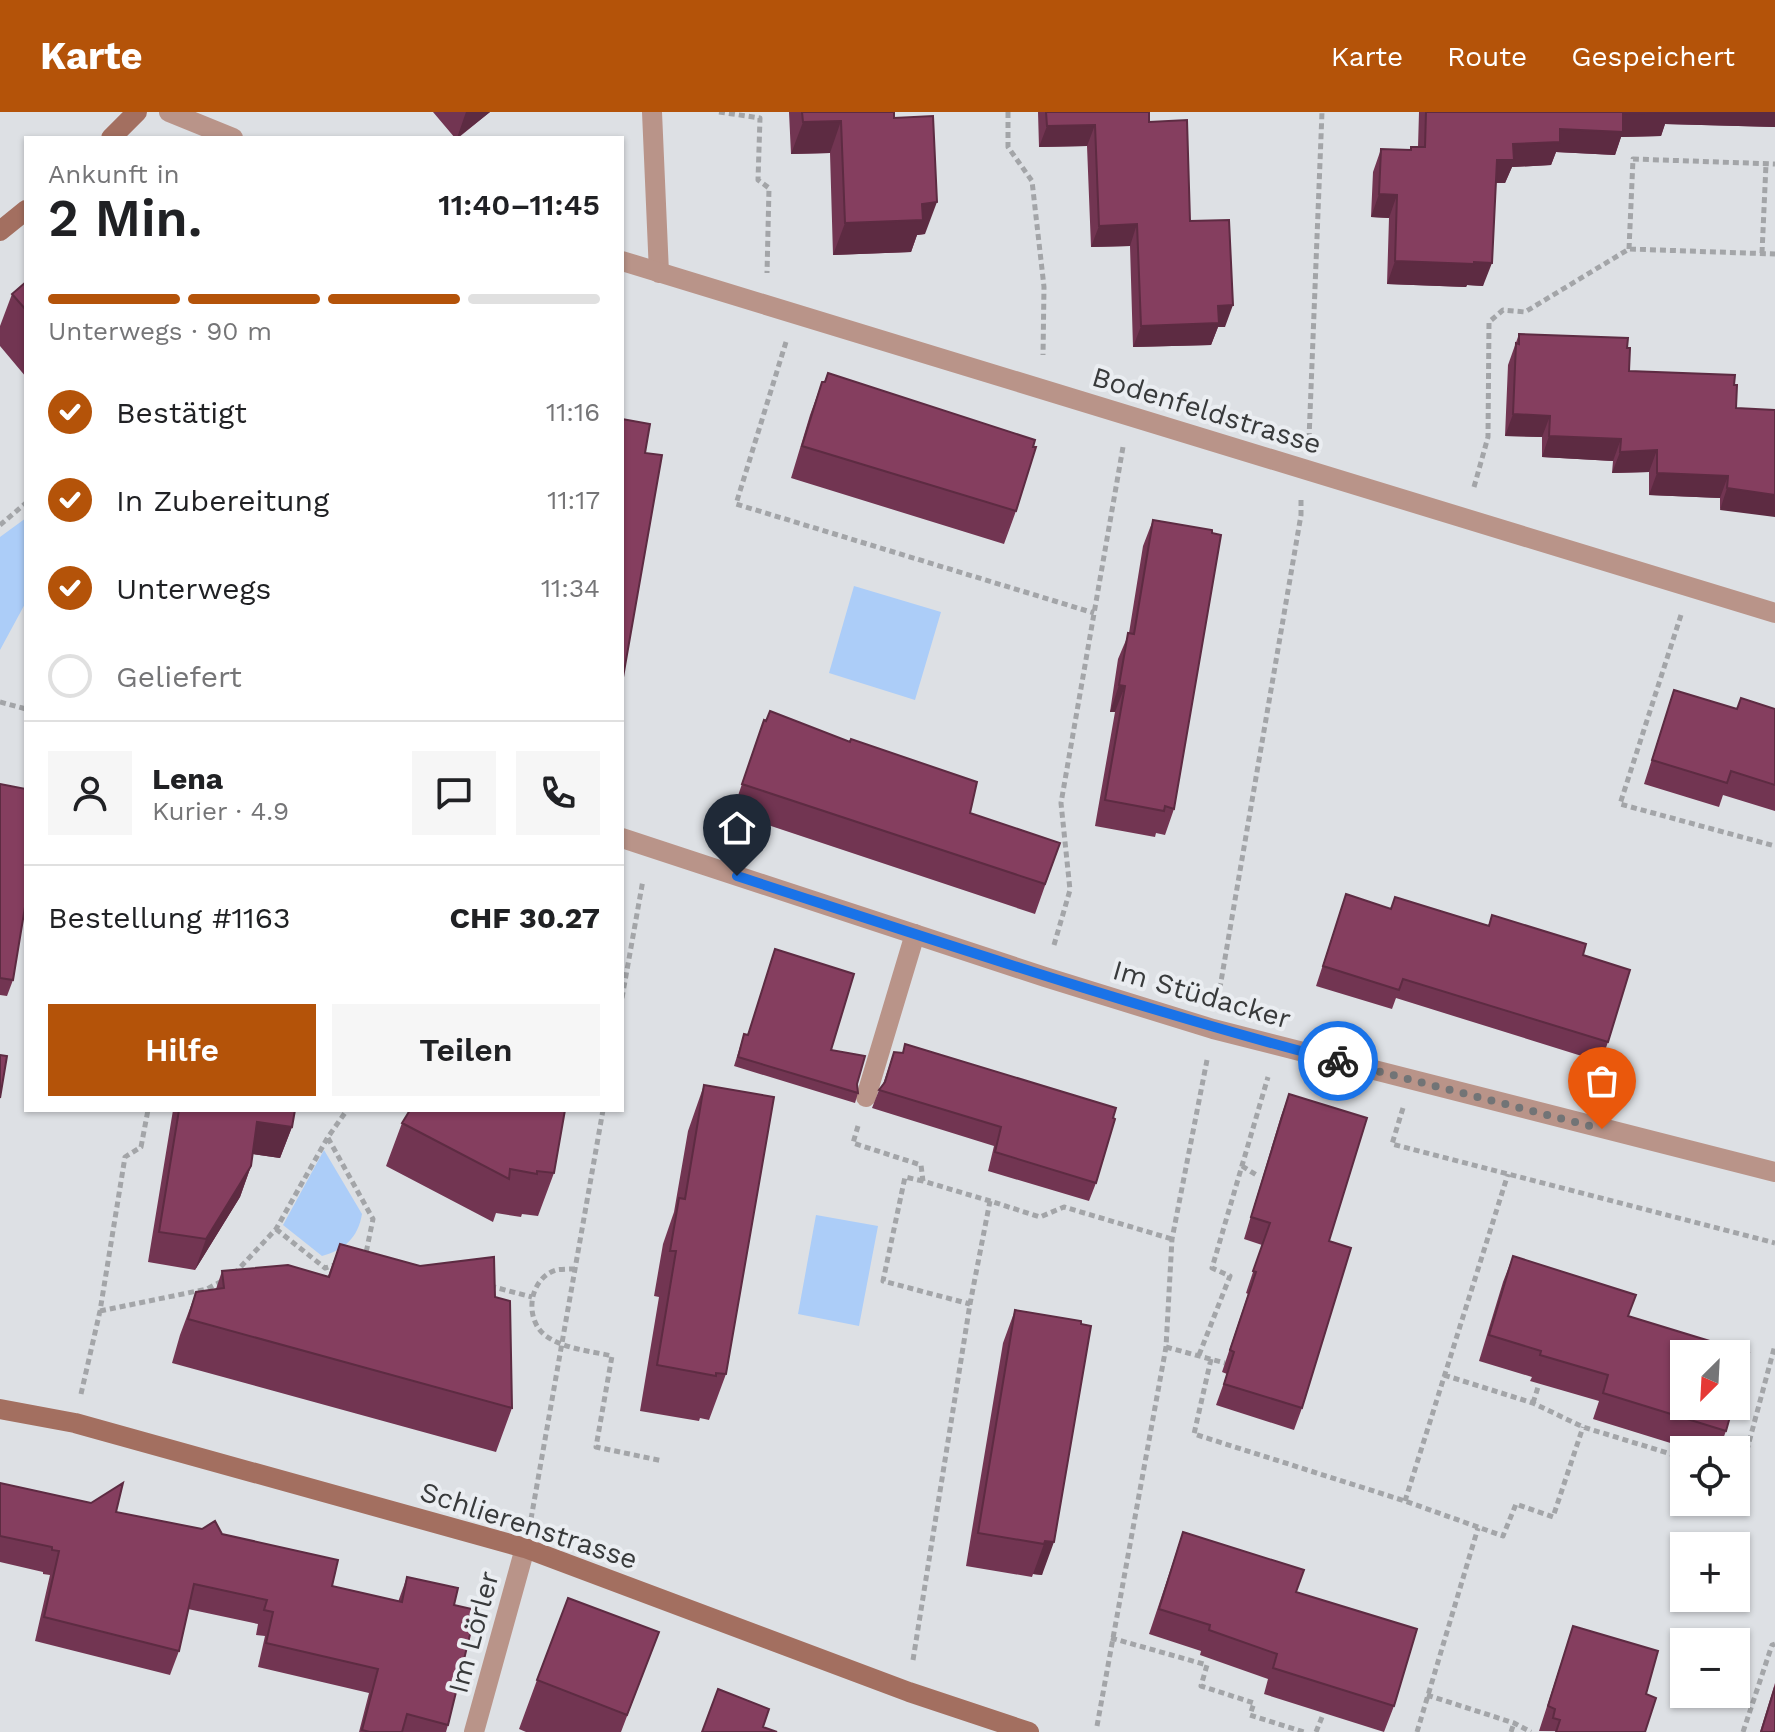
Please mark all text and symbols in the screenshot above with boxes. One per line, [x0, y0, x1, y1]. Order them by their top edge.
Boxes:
text: Karte [40, 34, 143, 78]
text: Karte [1331, 40, 1403, 73]
text: Route [1447, 40, 1527, 73]
text: Gespeichert [1571, 40, 1735, 73]
text: Ankunft in [48, 159, 180, 189]
text: 11:40–11:45 [438, 187, 600, 222]
text: 2 Min. [48, 188, 202, 249]
text: Unterwegs · 90 m [48, 316, 272, 346]
street label: Bodenfeldstrasse [1088, 360, 1325, 461]
icon: check [48, 390, 92, 434]
text: Bestätigt [116, 395, 247, 430]
text: 11:16 [546, 397, 600, 427]
icon: check [48, 478, 92, 522]
text: In Zubereitung [116, 483, 329, 518]
text: 11:17 [547, 485, 600, 515]
icon: check [48, 566, 92, 610]
text: Unterwegs [116, 571, 271, 606]
text: 11:34 [541, 573, 600, 603]
text: Geliefert [116, 659, 242, 694]
button: person [48, 751, 132, 835]
button: chat [412, 751, 496, 835]
button: phone [516, 751, 600, 835]
text: Lena [152, 761, 223, 796]
pin [703, 794, 771, 876]
text: Kurier · 4.9 [152, 796, 289, 826]
icon: home [715, 806, 759, 850]
text: Bestellung #1163 [48, 900, 291, 935]
text: CHF 30.27 [450, 900, 600, 935]
street label: Im Stüdacker [1109, 953, 1295, 1036]
button: Hilfe [48, 1004, 316, 1096]
button: Teilen [332, 1004, 600, 1096]
courier [1298, 1021, 1378, 1101]
icon: bike [1316, 1039, 1360, 1083]
pin [1568, 1047, 1636, 1129]
icon: bag [1580, 1059, 1624, 1103]
north arrow [1670, 1340, 1750, 1420]
map controls [1670, 1340, 1750, 1708]
button: locate [1670, 1436, 1750, 1516]
street label: Schlierenstrasse [416, 1475, 642, 1576]
button: + [1670, 1532, 1750, 1612]
street label: Im Lörler [441, 1567, 506, 1697]
button: − [1670, 1628, 1750, 1708]

